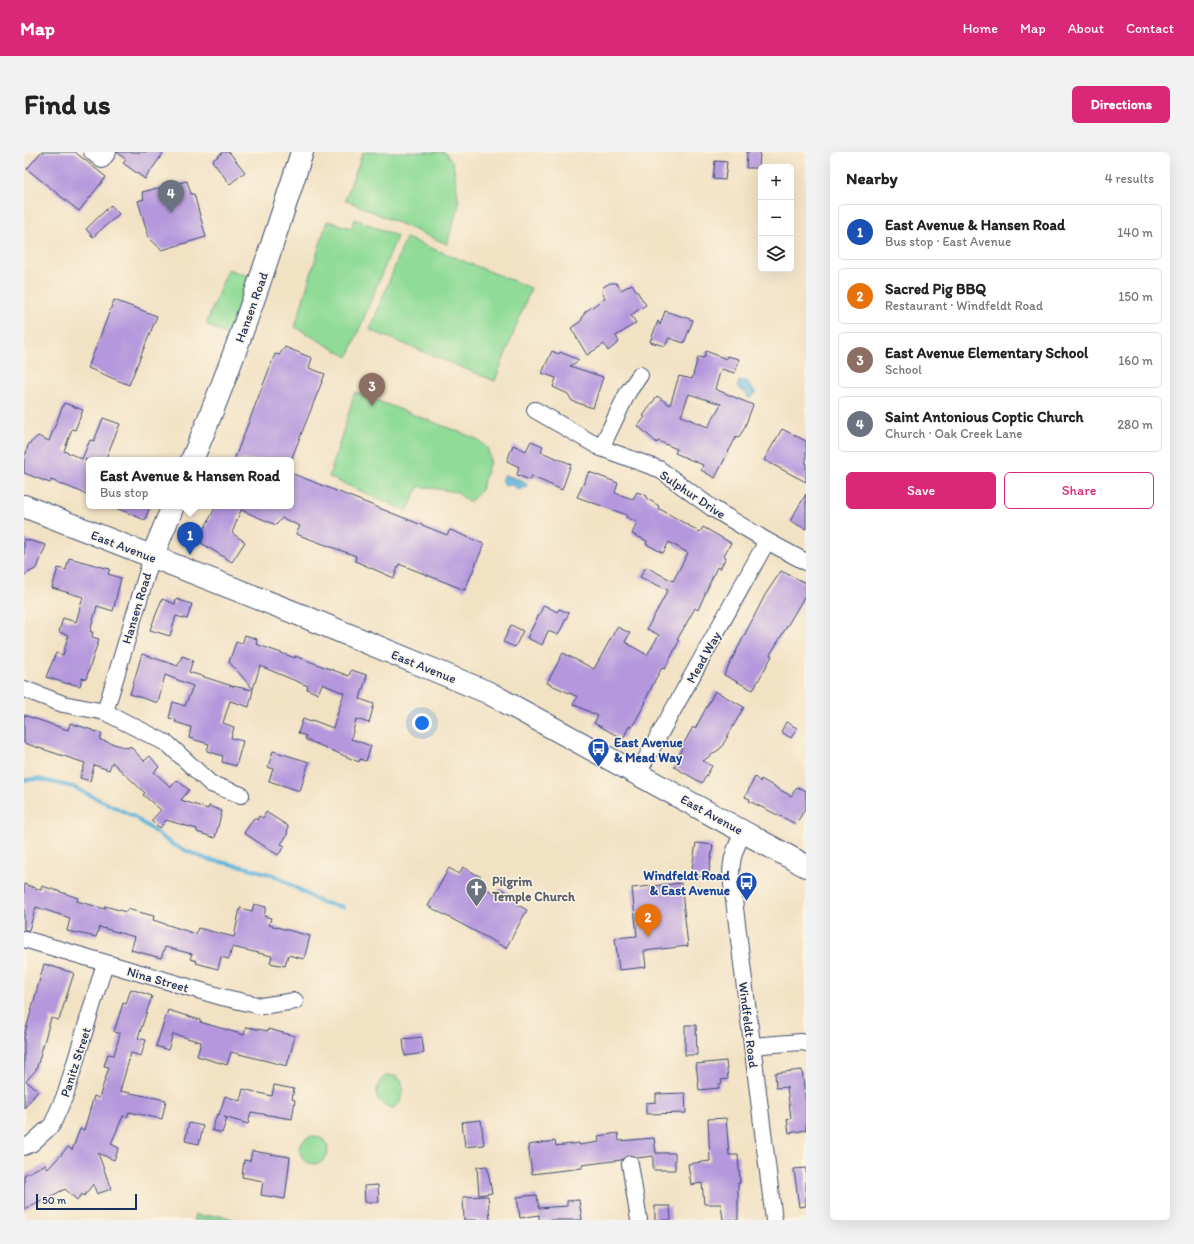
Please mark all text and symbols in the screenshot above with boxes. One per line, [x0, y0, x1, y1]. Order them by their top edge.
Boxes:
text: Map [20, 17, 55, 40]
text: Home [963, 20, 998, 37]
text: Map [1020, 20, 1046, 37]
text: About [1068, 20, 1104, 37]
text: Contact [1126, 20, 1174, 37]
button: Directions [1072, 86, 1170, 123]
text: Find us [24, 87, 111, 121]
map controls [758, 164, 794, 272]
button: + [758, 164, 794, 200]
text: Nearby [846, 168, 898, 188]
text: 4 results [1105, 171, 1154, 186]
pin: 4 [158, 180, 184, 213]
button: − [758, 200, 794, 236]
text: East Avenue & Hansen Road [885, 216, 1065, 234]
text: 1 [857, 225, 863, 240]
text: 140 m [1117, 225, 1153, 240]
text: Bus stop · East Avenue [885, 234, 1011, 249]
button: layers [758, 236, 794, 272]
street label: Hansen Road [232, 270, 271, 344]
text: Sacred Pig BBQ [885, 280, 986, 298]
text: 2 [857, 289, 863, 304]
text: 150 m [1118, 289, 1153, 304]
text: Restaurant · Windfeldt Road [885, 298, 1043, 313]
text: East Avenue Elementary School [885, 344, 1088, 362]
text: 3 [856, 353, 864, 368]
text: 160 m [1118, 353, 1153, 368]
text: School [885, 362, 922, 377]
pin: 3 [359, 373, 385, 406]
text: Saint Antonious Coptic Church [885, 408, 1084, 426]
text: 4 [856, 417, 864, 432]
text: 280 m [1117, 417, 1153, 432]
text: Church · Oak Creek Lane [885, 426, 1022, 441]
popup [86, 457, 294, 509]
text: East Avenue & Hansen Road [100, 467, 280, 485]
street label: Sulphur Drive [657, 467, 728, 522]
button: Save [846, 472, 996, 509]
button: Share [1004, 472, 1154, 509]
text: Bus stop [100, 485, 148, 500]
pin: 1 [177, 522, 203, 555]
street label: East Avenue [89, 527, 159, 566]
street label: Hansen Road [119, 571, 154, 646]
street label: Mead Way [683, 629, 724, 686]
street label: East Avenue [389, 647, 459, 686]
your location [412, 713, 432, 733]
place label: East Avenue & Mead Way [614, 735, 683, 766]
bus stop icon: East Avenue & Mead Way [586, 736, 612, 769]
street label: East Avenue [678, 791, 745, 838]
place label: Windfeldt Road & East Avenue [643, 868, 731, 898]
bus stop icon: Windfeldt Road & East Avenue [733, 869, 759, 902]
place label: Pilgrim Temple Church [491, 874, 576, 905]
church icon: Pilgrim Temple Church [464, 875, 490, 908]
pin: 2 [635, 904, 661, 937]
street label: Nina Street [125, 964, 191, 995]
street label: Windfeldt Road [736, 981, 761, 1069]
street label: Panitz Street [57, 1025, 94, 1099]
scale bar [36, 1192, 137, 1211]
text: 50 m [42, 1194, 66, 1207]

